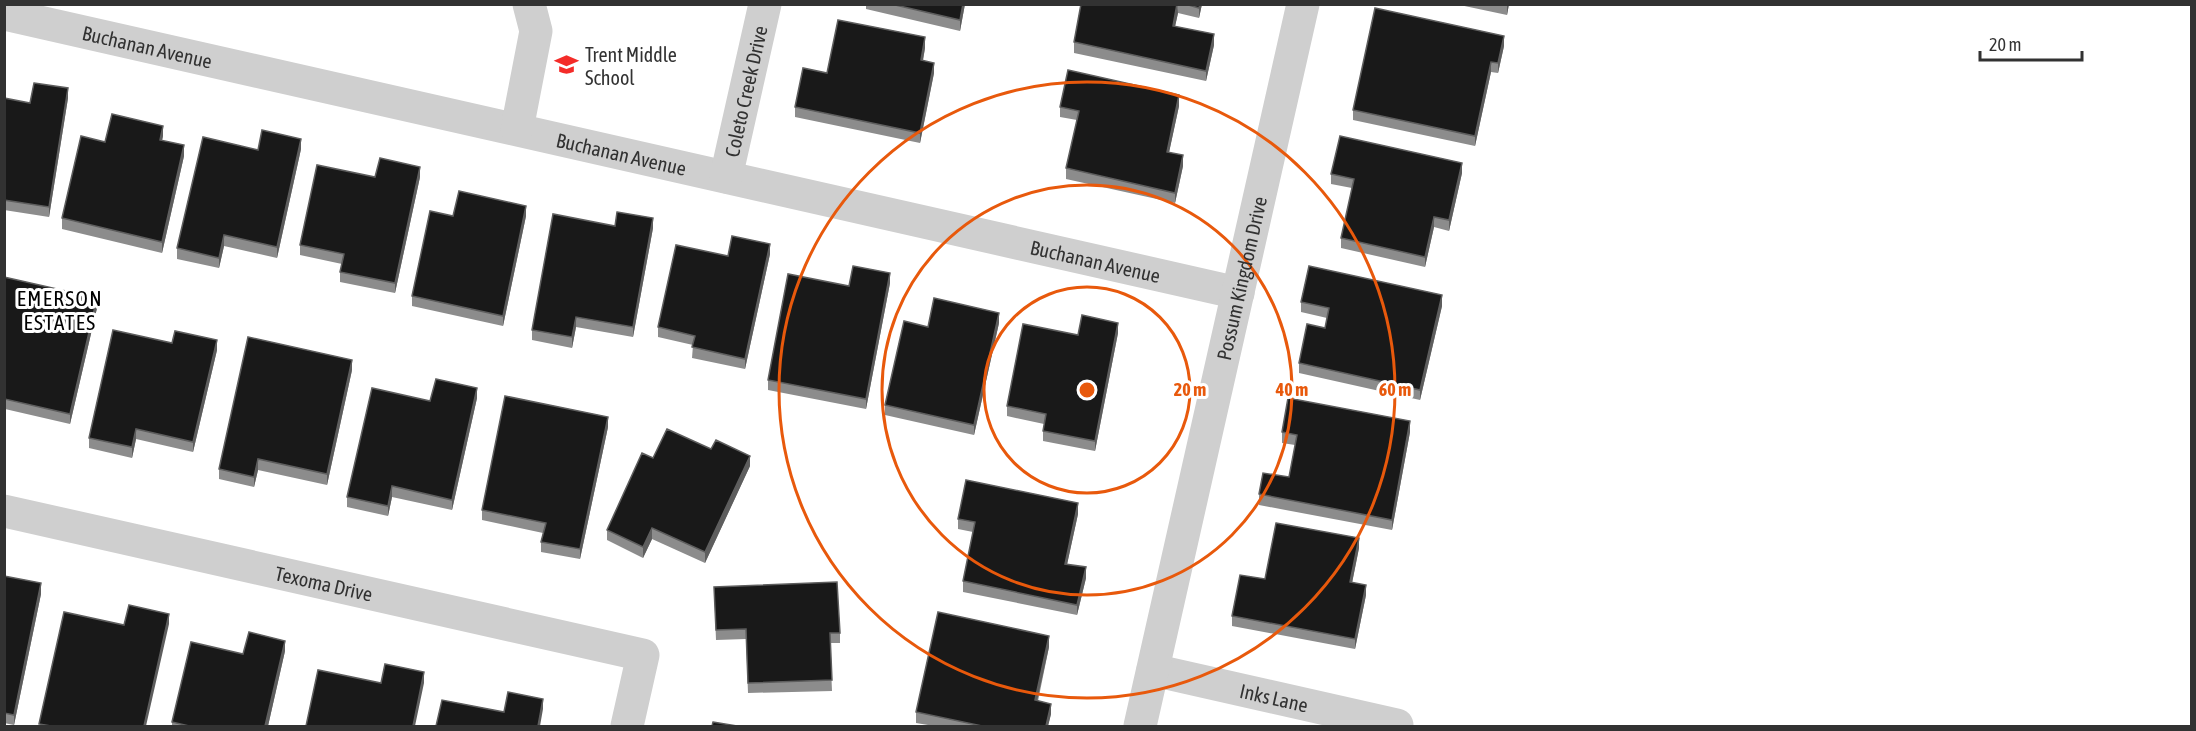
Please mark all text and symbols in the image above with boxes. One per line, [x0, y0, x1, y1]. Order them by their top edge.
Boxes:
street label: Buchanan Avenue [80, 21, 215, 72]
street label: Coleto Creek Drive [719, 23, 771, 159]
scale bar [1980, 24, 2082, 62]
text: 20 m [1989, 34, 2021, 55]
place label: Trent Middle School [585, 43, 677, 89]
school or university icon: Trent Middle School [554, 52, 580, 78]
street label: Buchanan Avenue [554, 128, 689, 179]
street label: Possum Kingdom Drive [1211, 194, 1271, 362]
street label: Buchanan Avenue [1028, 235, 1163, 287]
district label: EMERSON ESTATES [17, 286, 103, 334]
text: 20 m [1174, 379, 1206, 400]
text: 40 m [1275, 379, 1308, 400]
text: 60 m [1379, 379, 1411, 400]
centre of rings [1077, 380, 1097, 400]
street label: Texoma Drive [273, 561, 375, 605]
street label: Inks Lane [1238, 678, 1310, 716]

